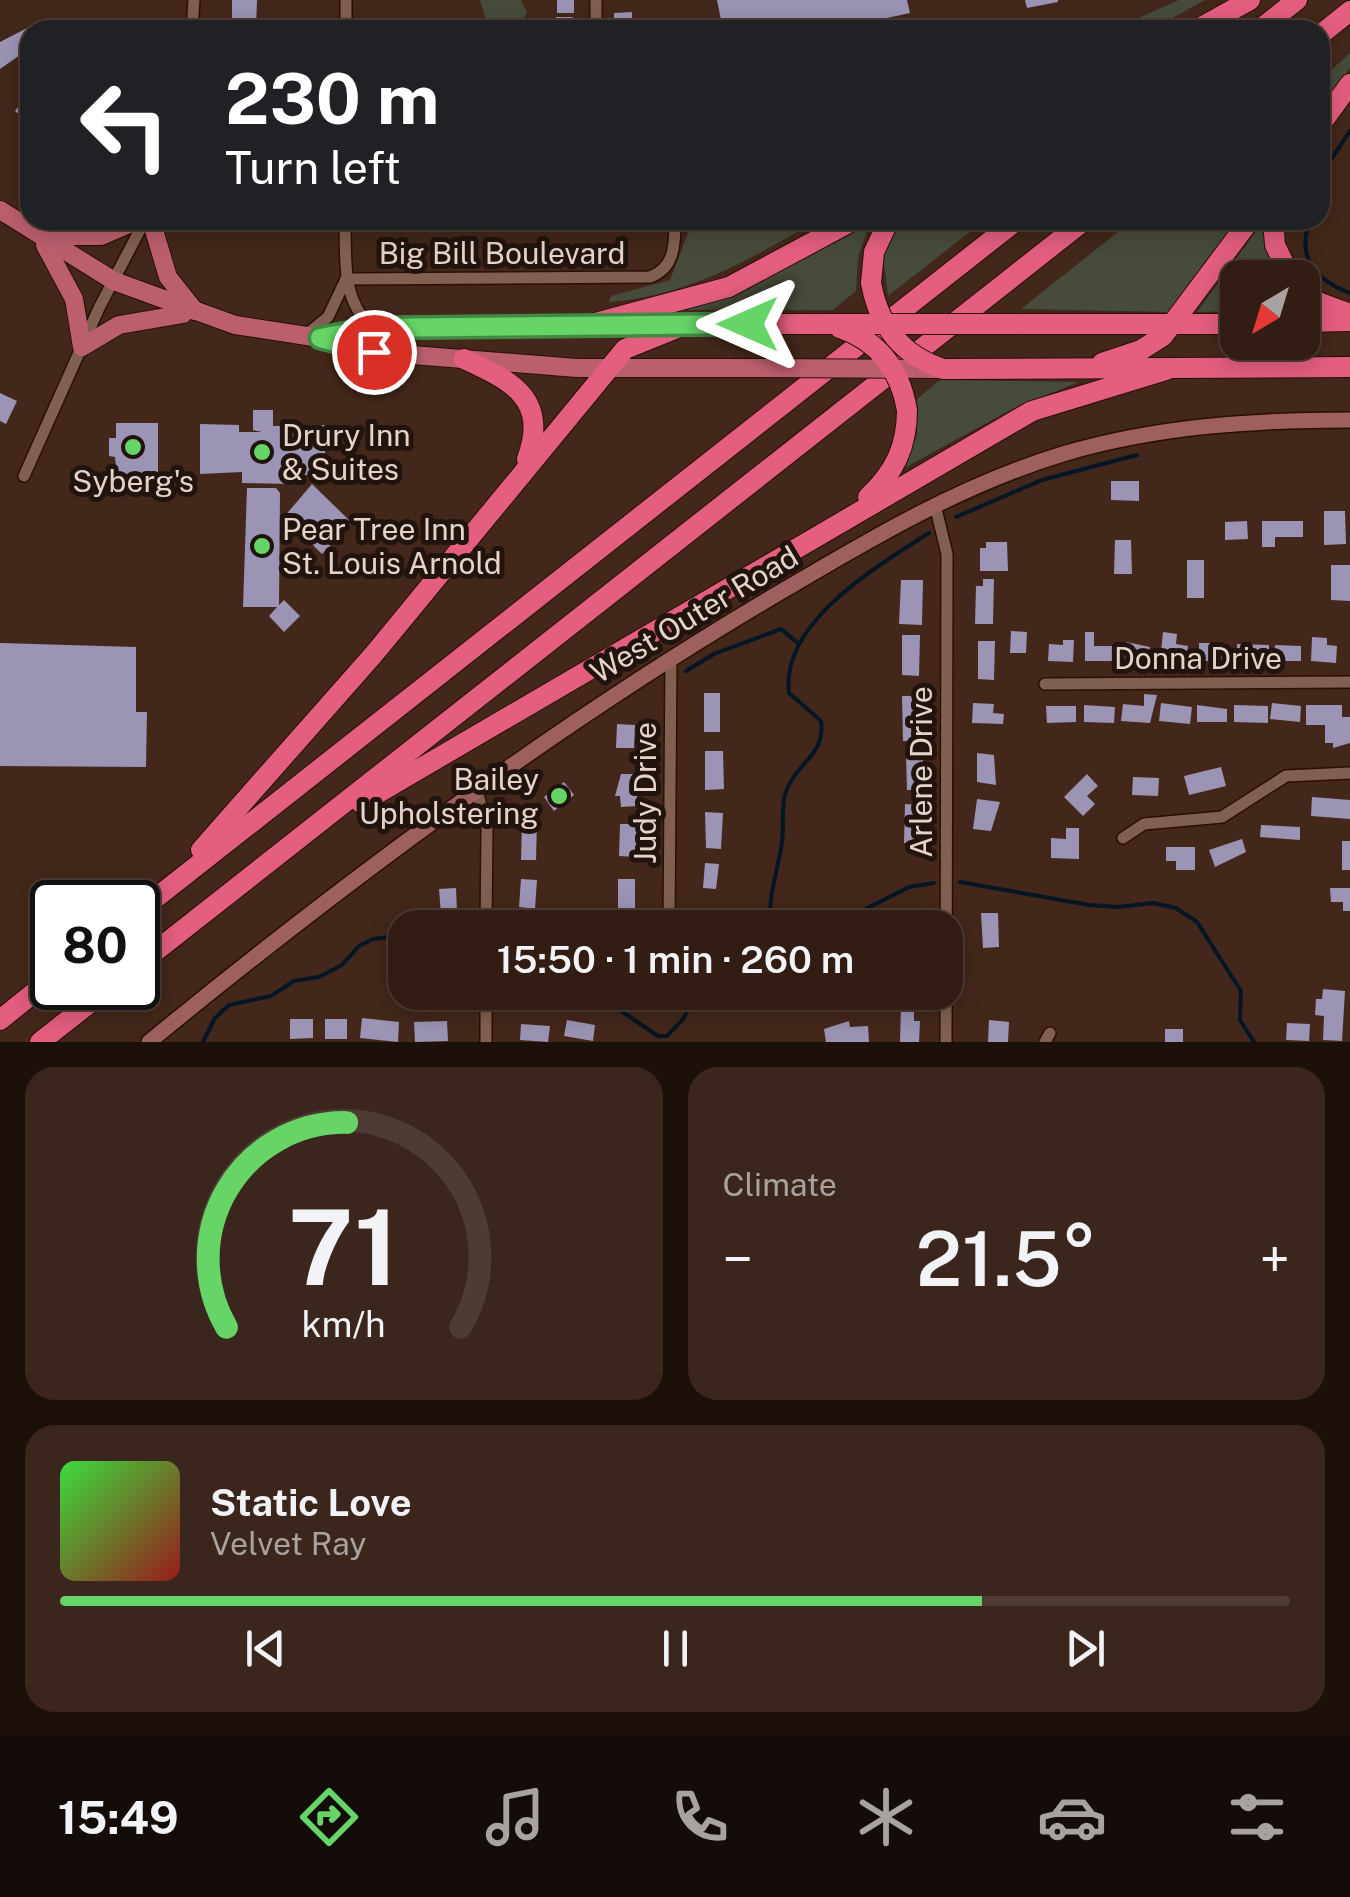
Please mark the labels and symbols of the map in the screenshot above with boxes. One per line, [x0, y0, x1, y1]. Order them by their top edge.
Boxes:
street label: Big Bill Boulevard [379, 235, 625, 271]
north arrow [1220, 260, 1320, 360]
position arrow [696, 272, 800, 376]
pin [332, 310, 417, 395]
place label: Drury Inn & Suites [282, 417, 411, 487]
marker: Syberg's [122, 436, 144, 458]
marker: Drury Inn & Suites [251, 441, 273, 463]
place label: Syberg's [72, 463, 194, 499]
place label: Pear Tree Inn St. Louis Arnold [282, 511, 502, 581]
marker: Pear Tree Inn St. Louis Arnold [251, 535, 273, 557]
street label: West Outer Road [584, 538, 804, 690]
street label: Donna Drive [1114, 640, 1282, 676]
street label: Arlene Drive [903, 686, 939, 858]
street label: Judy Drive [627, 722, 663, 864]
place label: Bailey Upholstering [359, 761, 539, 831]
marker: Bailey Upholstering [548, 785, 570, 807]
speed limit sign: 80 [30, 880, 160, 1010]

